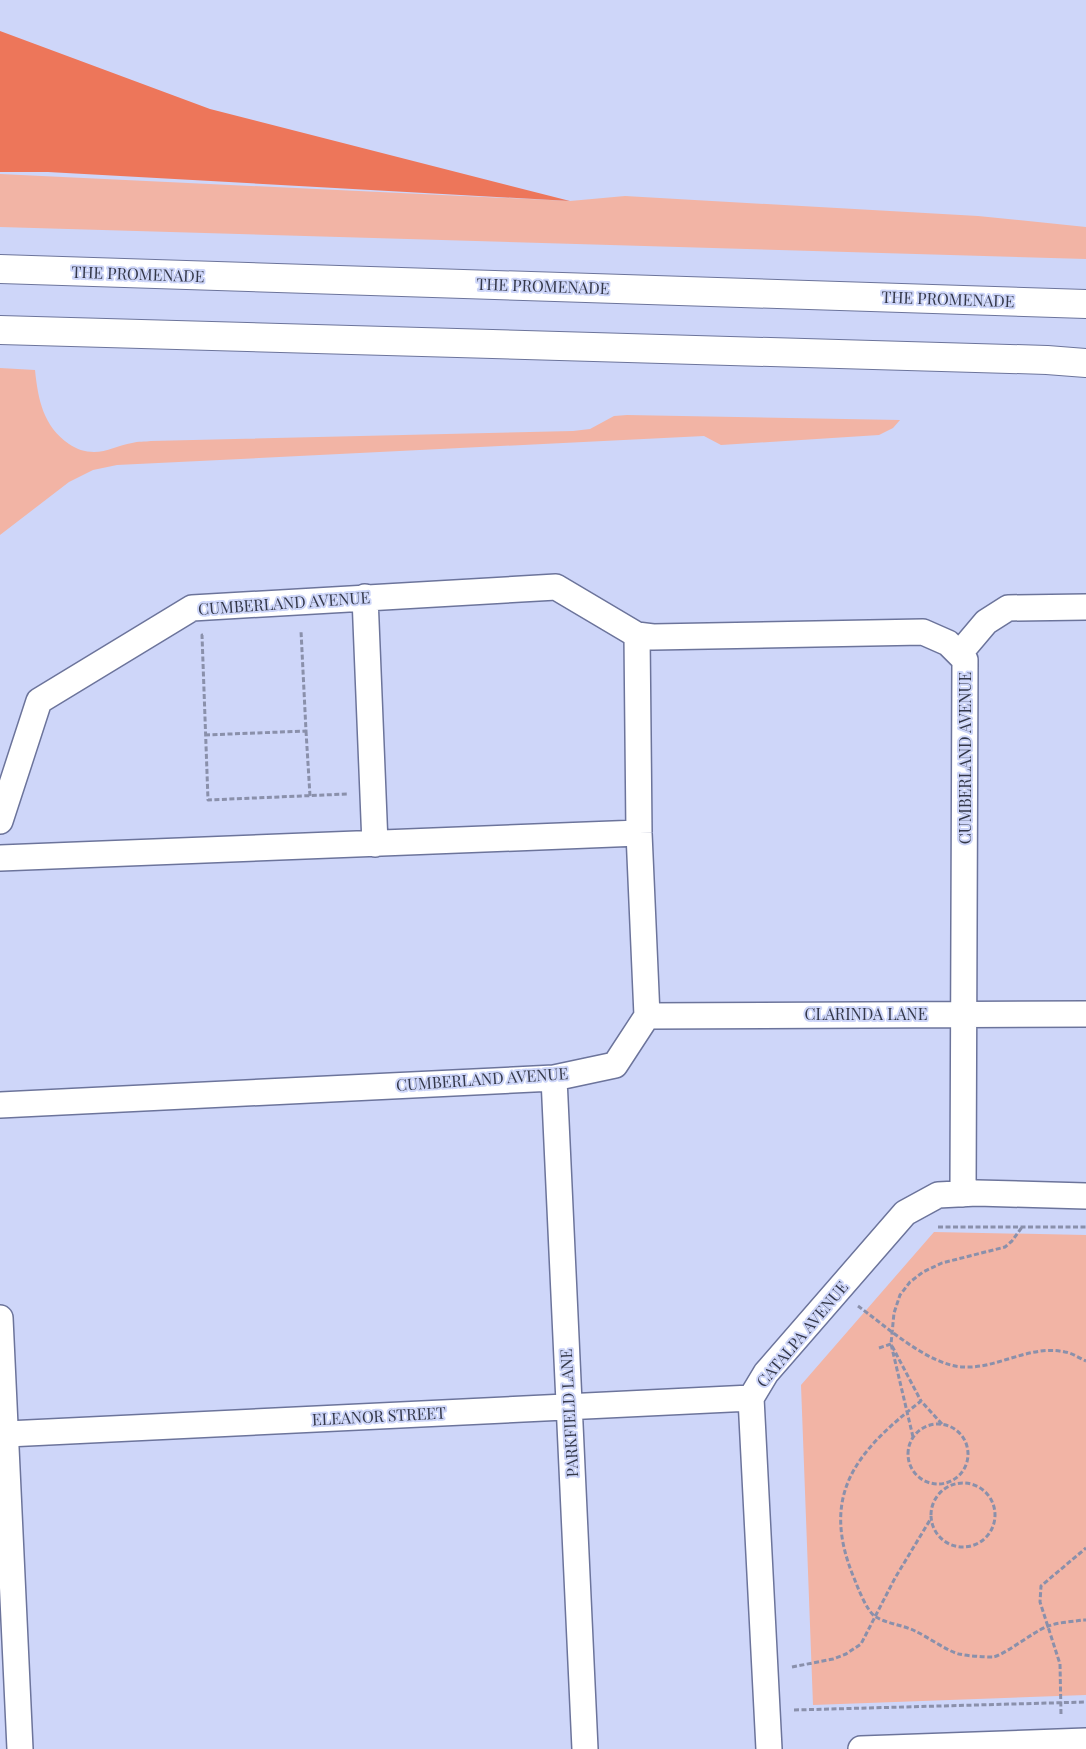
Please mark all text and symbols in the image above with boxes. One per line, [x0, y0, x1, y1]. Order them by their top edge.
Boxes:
street label: THE PROMENADE [71, 261, 205, 286]
street label: THE PROMENADE [476, 273, 610, 298]
street label: THE PROMENADE [881, 286, 1015, 311]
street label: CUMBERLAND AVENUE [197, 586, 371, 619]
street label: CUMBERLAND AVENUE [954, 672, 975, 844]
street label: CLARINDA LANE [805, 1003, 927, 1024]
street label: CUMBERLAND AVENUE [395, 1062, 569, 1095]
street label: CATALPA AVENUE [751, 1276, 852, 1391]
street label: PARKFIELD LANE [555, 1348, 582, 1478]
street label: ELEANOR STREET [311, 1402, 447, 1429]

